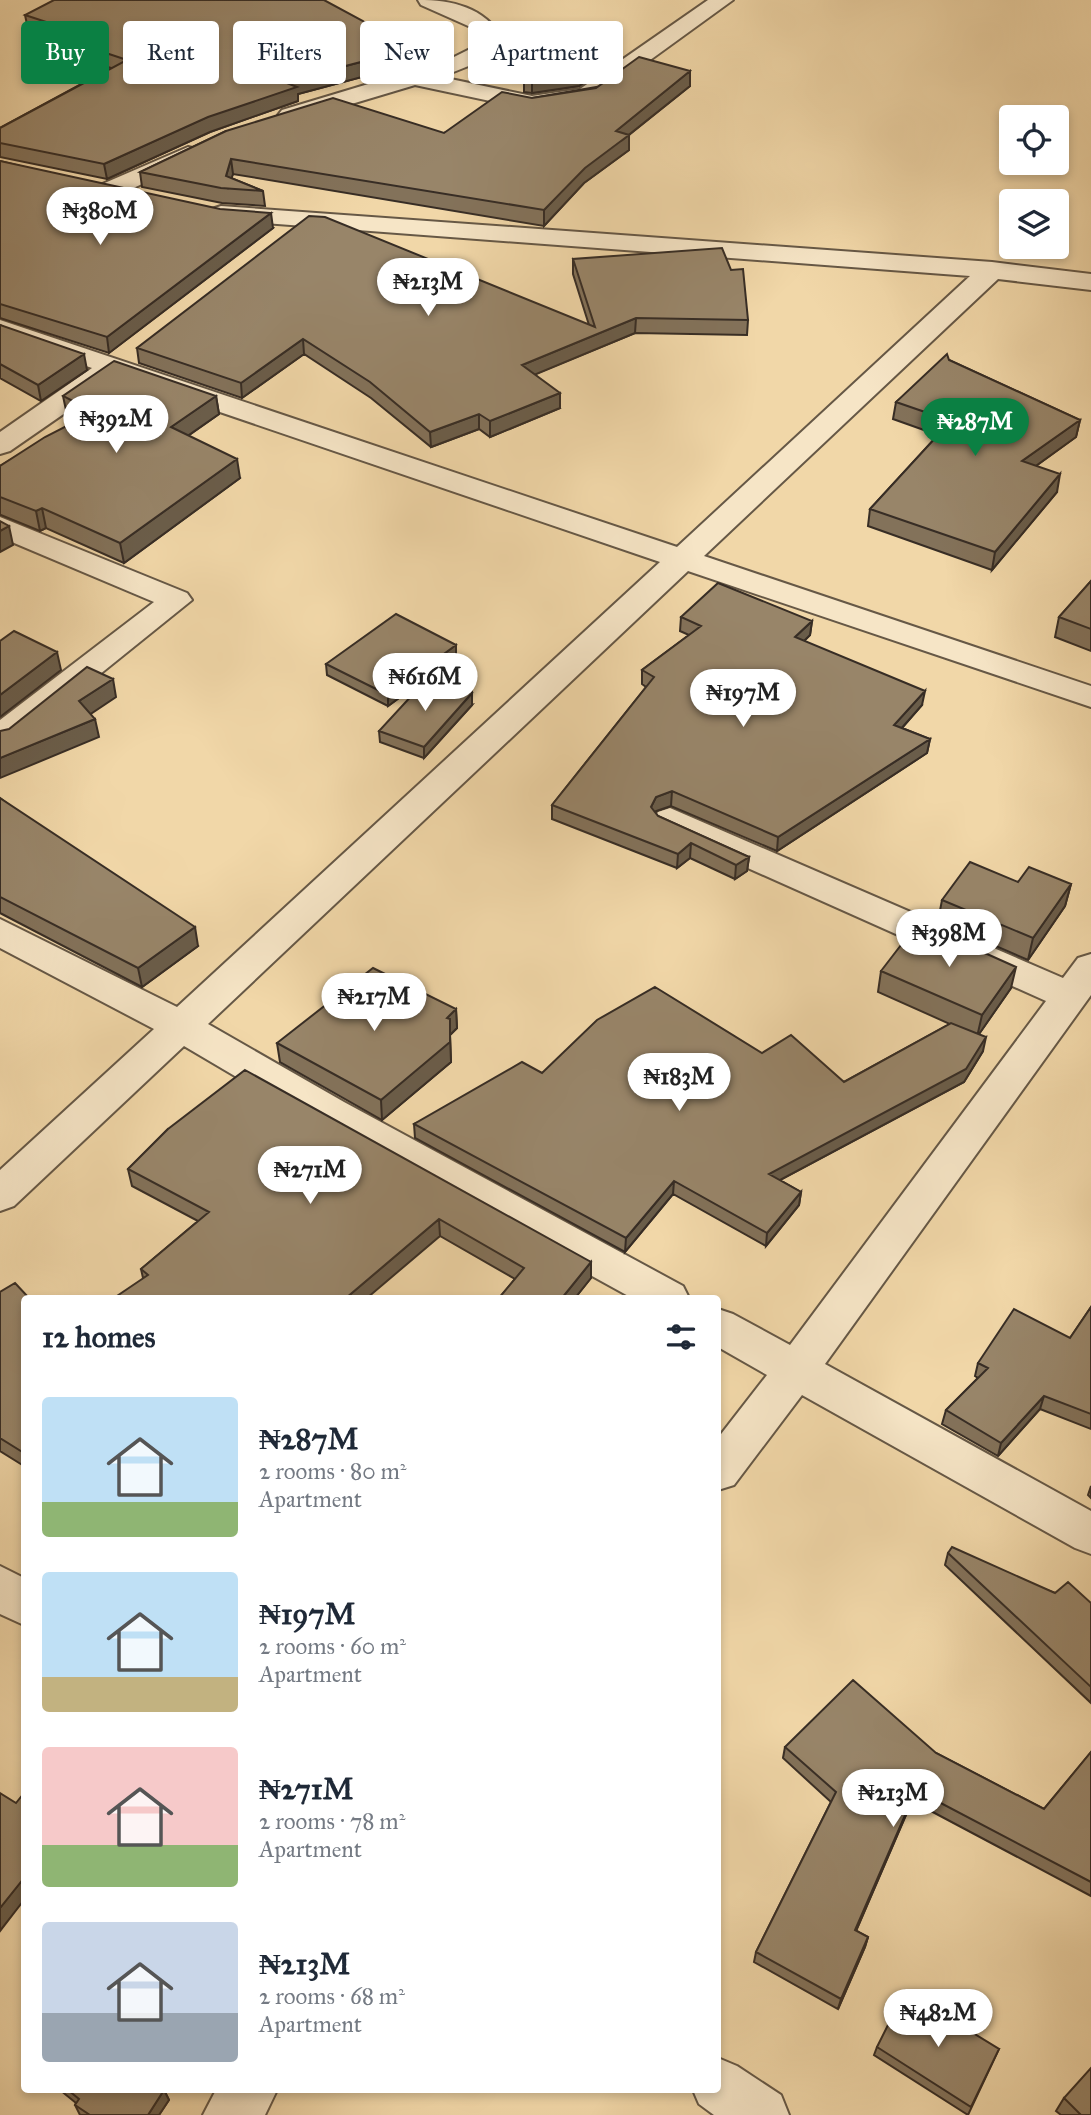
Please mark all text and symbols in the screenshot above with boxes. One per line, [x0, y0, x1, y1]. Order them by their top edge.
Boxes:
chip: Buy [21, 21, 109, 84]
chip: Rent [123, 21, 219, 84]
chip: Filters [233, 21, 346, 84]
chip: New [360, 21, 454, 84]
chip: Apartment [468, 21, 623, 84]
map controls [999, 105, 1069, 259]
button: locate [999, 105, 1069, 175]
pin: ₦380M [51, 188, 149, 247]
button: layers [999, 189, 1069, 259]
text: ₦380M [62, 196, 138, 224]
pin: ₦213M [379, 258, 477, 318]
text: ₦213M [393, 267, 463, 295]
pin: ₦392M [67, 396, 165, 455]
pin: ₦287M [926, 398, 1024, 458]
text: ₦392M [79, 404, 153, 432]
text: ₦287M [937, 407, 1013, 435]
pin: ₦616M [376, 654, 474, 713]
text: ₦616M [389, 662, 461, 690]
pin: ₦197M [694, 670, 792, 729]
text: ₦197M [706, 678, 780, 706]
pin: ₦398M [900, 909, 998, 969]
text: ₦398M [912, 918, 986, 946]
pin: ₦217M [325, 974, 423, 1033]
text: ₦217M [337, 982, 411, 1010]
pin: ₦183M [630, 1054, 728, 1113]
text: ₦183M [644, 1062, 714, 1090]
pin: ₦271M [261, 1146, 359, 1206]
text: ₦271M [274, 1155, 346, 1183]
icon: filters [662, 1318, 700, 1356]
text: 12 homes [42, 1319, 155, 1355]
text: ₦287M [259, 1421, 358, 1457]
icon: home [98, 1425, 182, 1509]
text: 2 rooms · 80 m² [259, 1457, 406, 1485]
text: Apartment [259, 1485, 362, 1513]
text: ₦197M [259, 1596, 355, 1632]
icon: home [98, 1600, 182, 1684]
text: 2 rooms · 60 m² [259, 1632, 406, 1660]
text: Apartment [259, 1660, 362, 1688]
pin: ₦213M [844, 1770, 942, 1829]
text: ₦271M [259, 1771, 353, 1807]
icon: home [98, 1775, 182, 1859]
text: ₦213M [858, 1778, 928, 1806]
text: 2 rooms · 78 m² [259, 1807, 405, 1835]
text: Apartment [259, 1835, 362, 1863]
text: ₦213M [259, 1946, 350, 1982]
icon: home [98, 1950, 182, 2034]
text: 2 rooms · 68 m² [259, 1982, 405, 2010]
pin: ₦482M [889, 1990, 987, 2049]
text: ₦482M [900, 1998, 976, 2026]
text: Apartment [259, 2010, 362, 2038]

